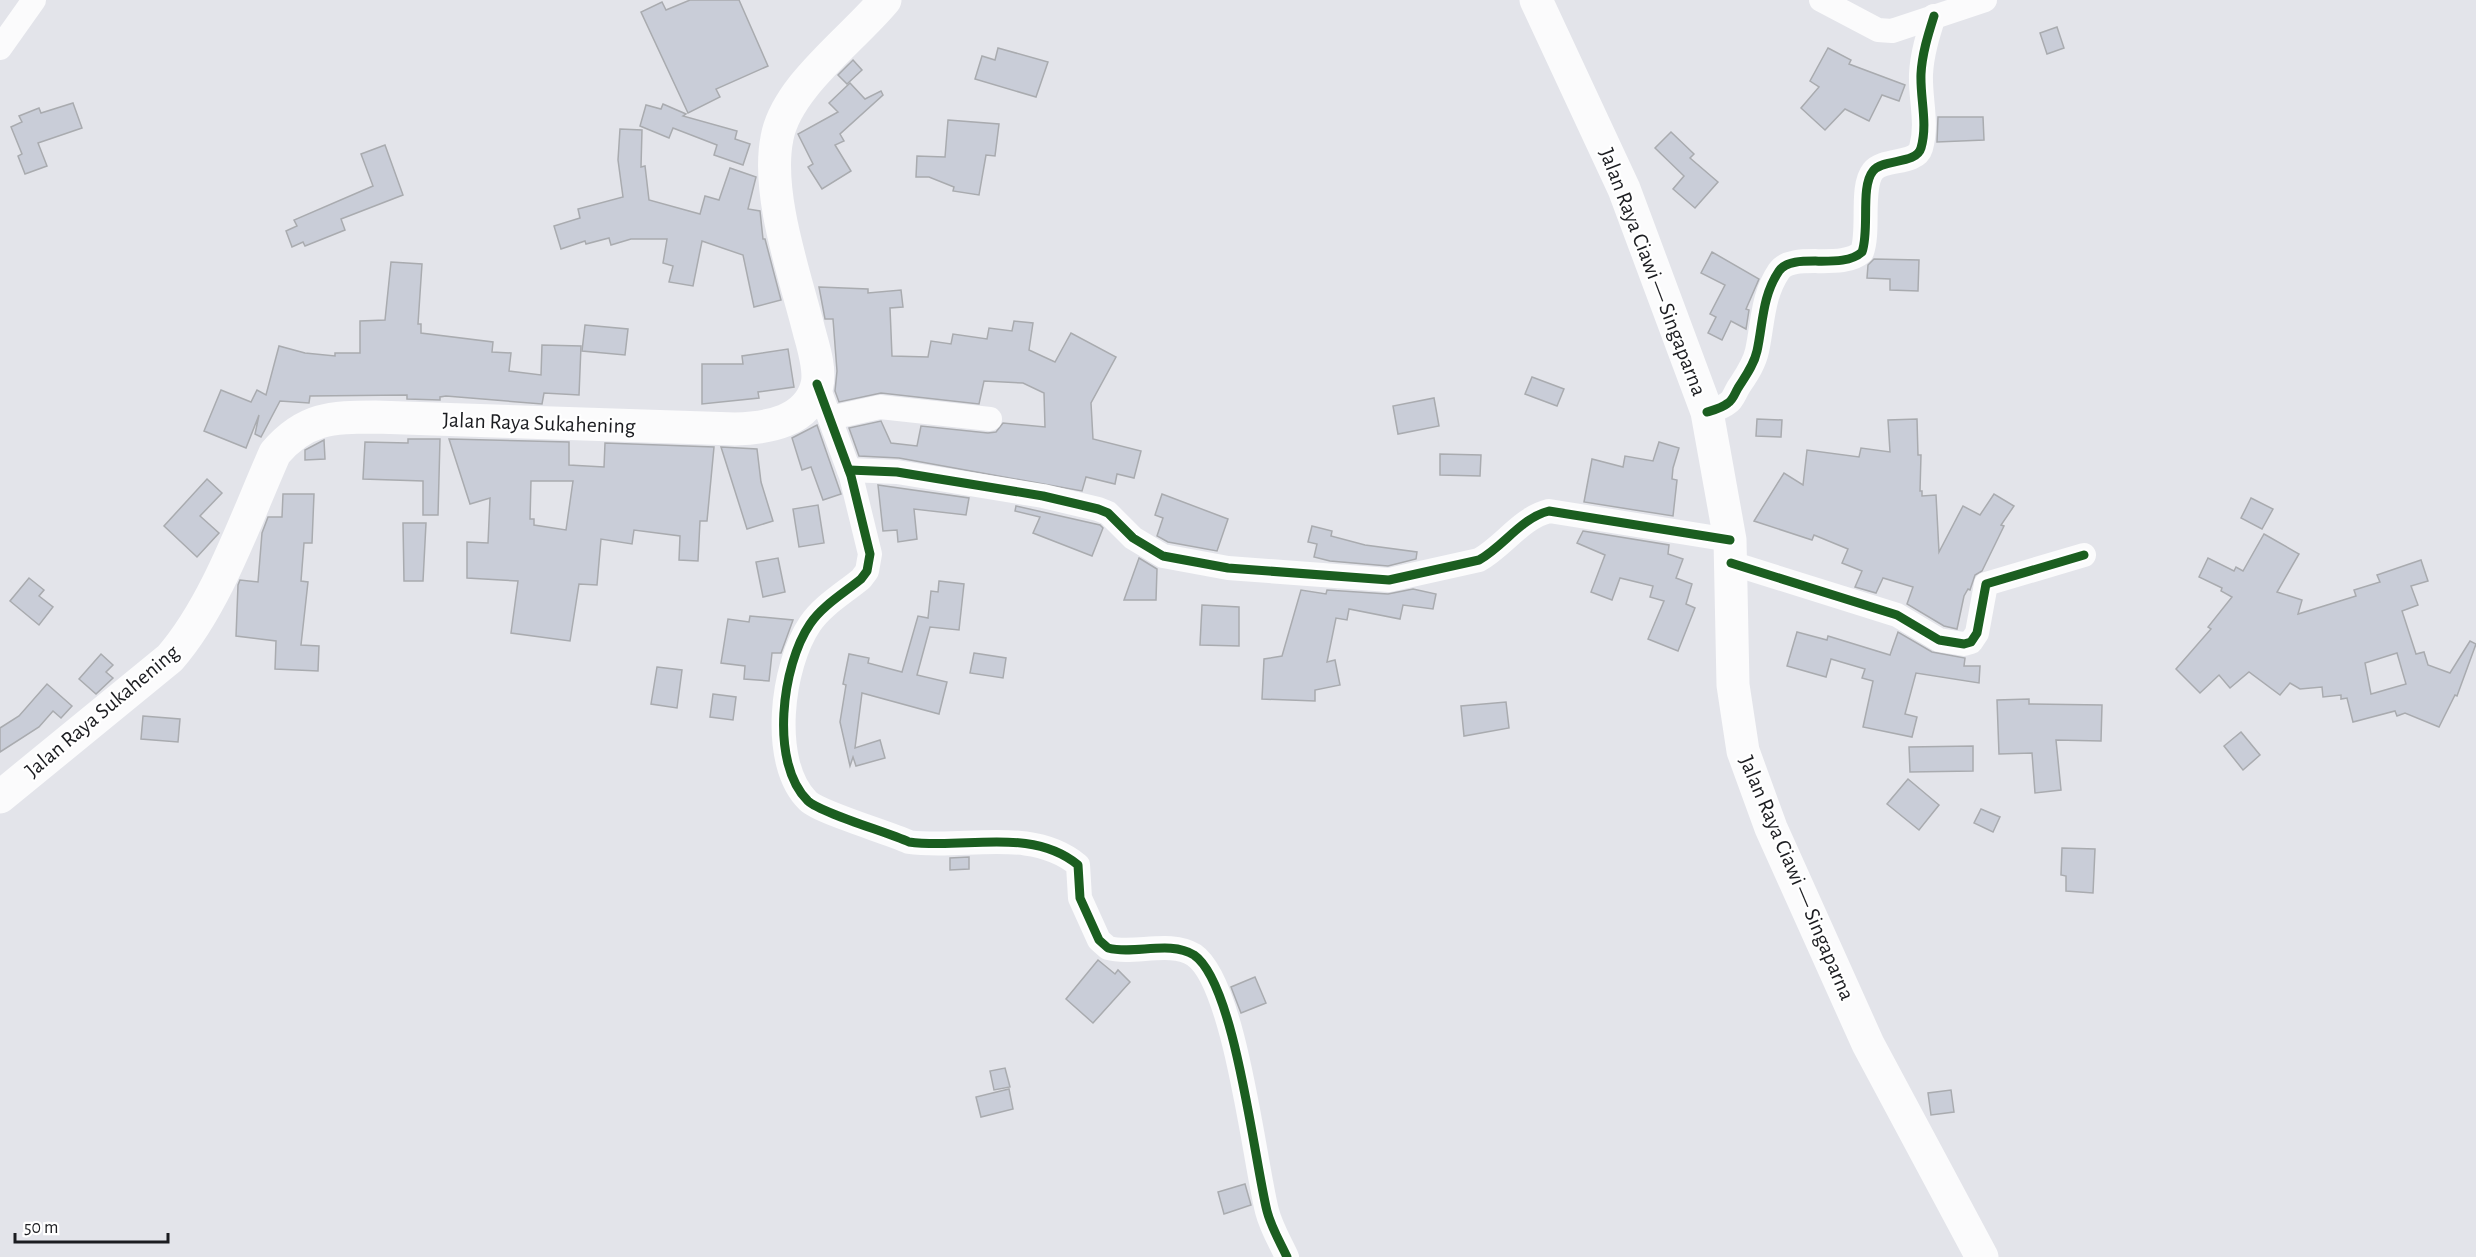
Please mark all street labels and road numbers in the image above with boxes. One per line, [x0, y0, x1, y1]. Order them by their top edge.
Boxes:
street label: Jalan Raya Ciawi — Singaparna [1596, 145, 1710, 399]
street label: Jalan Raya Sukahening [442, 409, 636, 437]
street label: Jalan Raya Sukahening [21, 640, 183, 781]
street label: Jalan Raya Ciawi — Singaparna [1735, 753, 1859, 1003]

